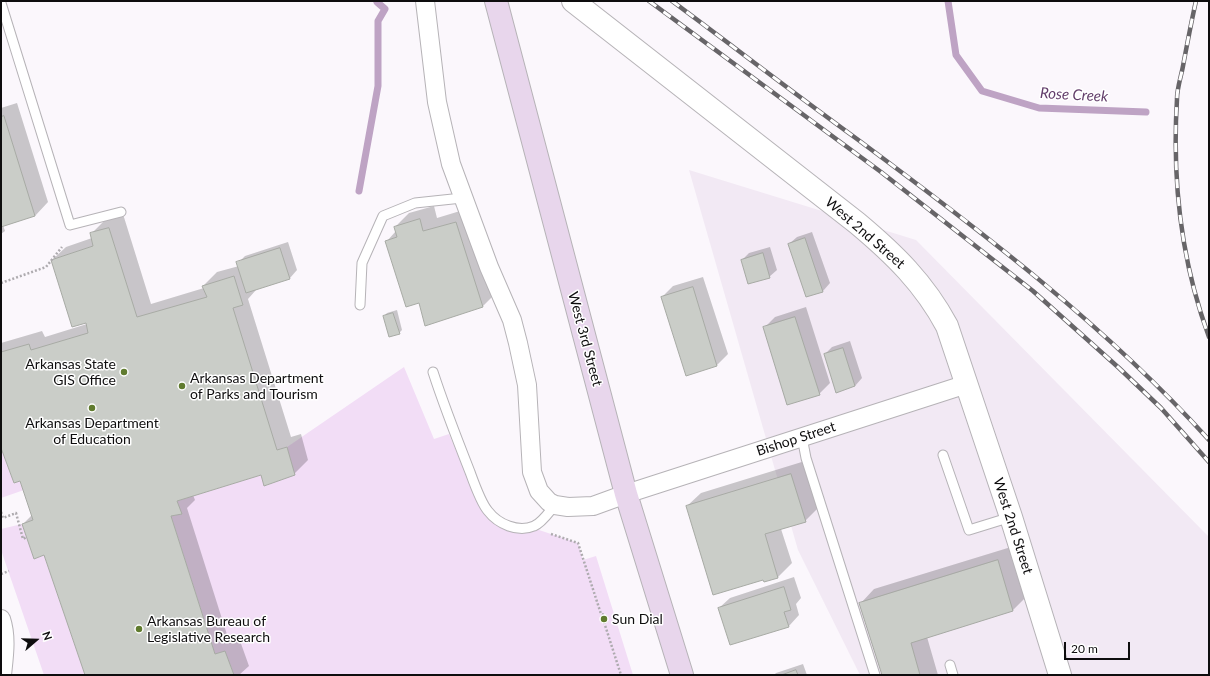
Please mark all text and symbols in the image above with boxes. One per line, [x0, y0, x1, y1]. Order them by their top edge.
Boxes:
water label: Rose Creek [1039, 84, 1109, 106]
street label: West 2nd Street [822, 194, 908, 272]
street label: West 3rd Street [564, 290, 606, 388]
place label: Arkansas State GIS Office [25, 356, 116, 388]
marker: Arkansas State GIS Office [119, 367, 129, 377]
place label: Arkansas Department of Parks and Tourism [190, 370, 324, 402]
marker: Arkansas Department of Parks and Tourism [177, 381, 187, 391]
marker: Arkansas Department of Education [87, 403, 97, 413]
place label: Arkansas Department of Education [25, 415, 159, 448]
street label: Bishop Street [754, 418, 838, 460]
street label: West 2nd Street [990, 476, 1036, 576]
place label: Sun Dial [612, 611, 663, 627]
place label: Arkansas Bureau of Legislative Research [147, 613, 270, 646]
marker: Sun Dial [599, 614, 609, 624]
north arrow [16, 620, 56, 660]
marker: Arkansas Bureau of Legislative Research [134, 624, 144, 634]
text: N [40, 630, 55, 642]
scale bar [1066, 634, 1132, 660]
text: 20 m [1071, 641, 1098, 656]

